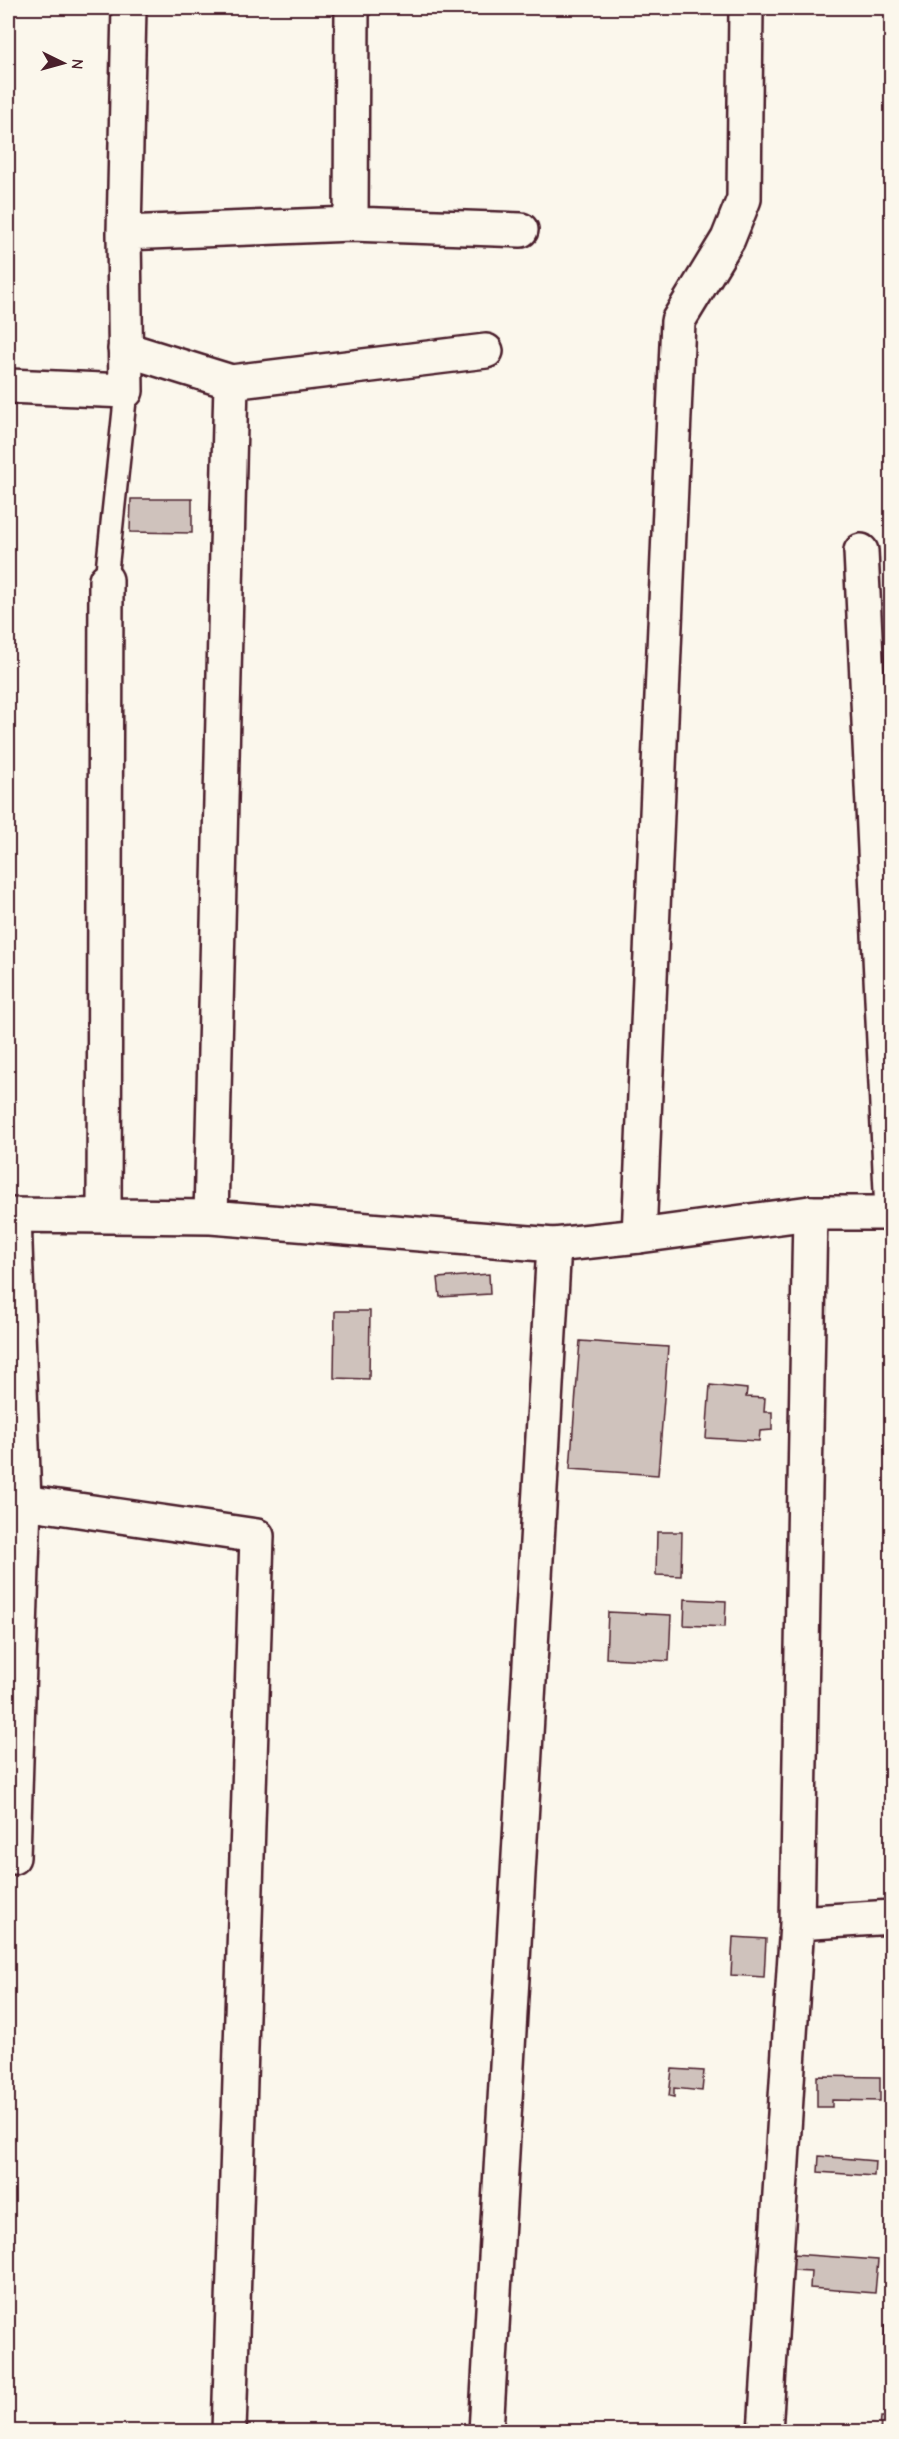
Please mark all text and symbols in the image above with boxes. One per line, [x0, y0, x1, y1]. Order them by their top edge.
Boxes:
north arrow [33, 33, 93, 93]
text: N [68, 58, 86, 70]

